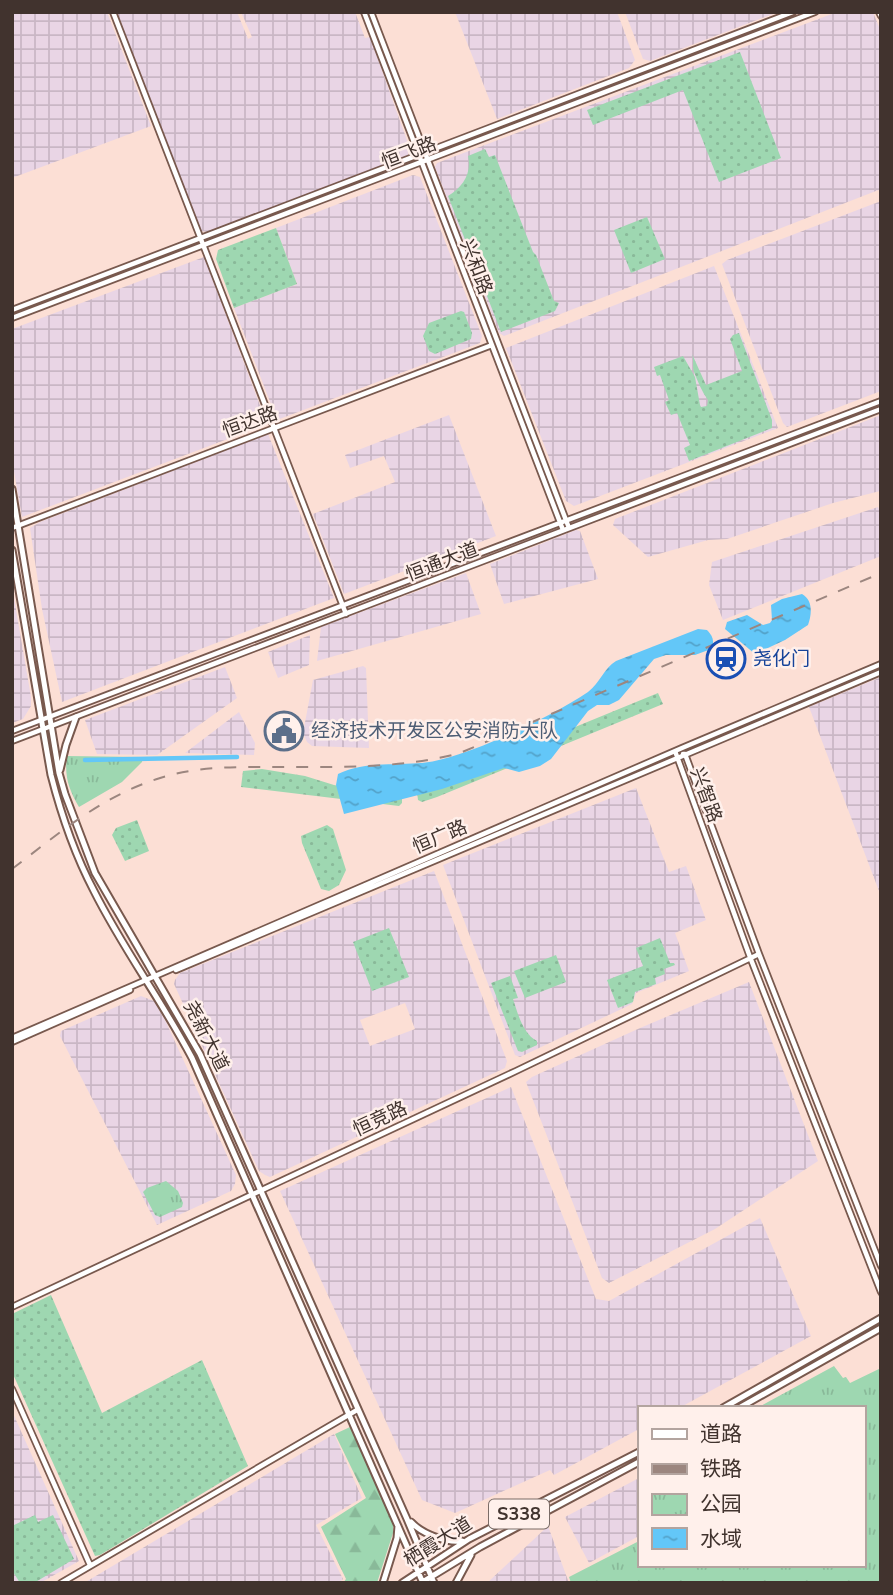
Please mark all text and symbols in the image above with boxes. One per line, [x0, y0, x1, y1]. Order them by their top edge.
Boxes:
street label: 恒飞路 [378, 131, 440, 175]
street label: 兴和路 [454, 236, 498, 298]
street label: 恒达路 [219, 400, 281, 444]
street label: 恒通大道 [402, 536, 482, 588]
station icon: 尧化门 [705, 638, 747, 680]
place label: 尧化门 [753, 646, 810, 672]
public building icon: 经济技术开发区公安消防大队 [263, 710, 305, 752]
place label: 经济技术开发区公安消防大队 [311, 718, 558, 744]
street label: 兴智路 [684, 764, 728, 826]
street label: 恒广路 [409, 814, 471, 860]
street label: 尧新大道 [177, 996, 235, 1076]
street label: 恒竞路 [349, 1095, 411, 1143]
legend [638, 1406, 865, 1567]
text: 道路 [700, 1420, 742, 1448]
text: 铁路 [700, 1455, 742, 1483]
text: 公园 [700, 1490, 742, 1518]
road number: S338 [489, 1499, 549, 1528]
street label: 栖霞大道 [399, 1511, 477, 1573]
text: 水域 [700, 1525, 742, 1553]

